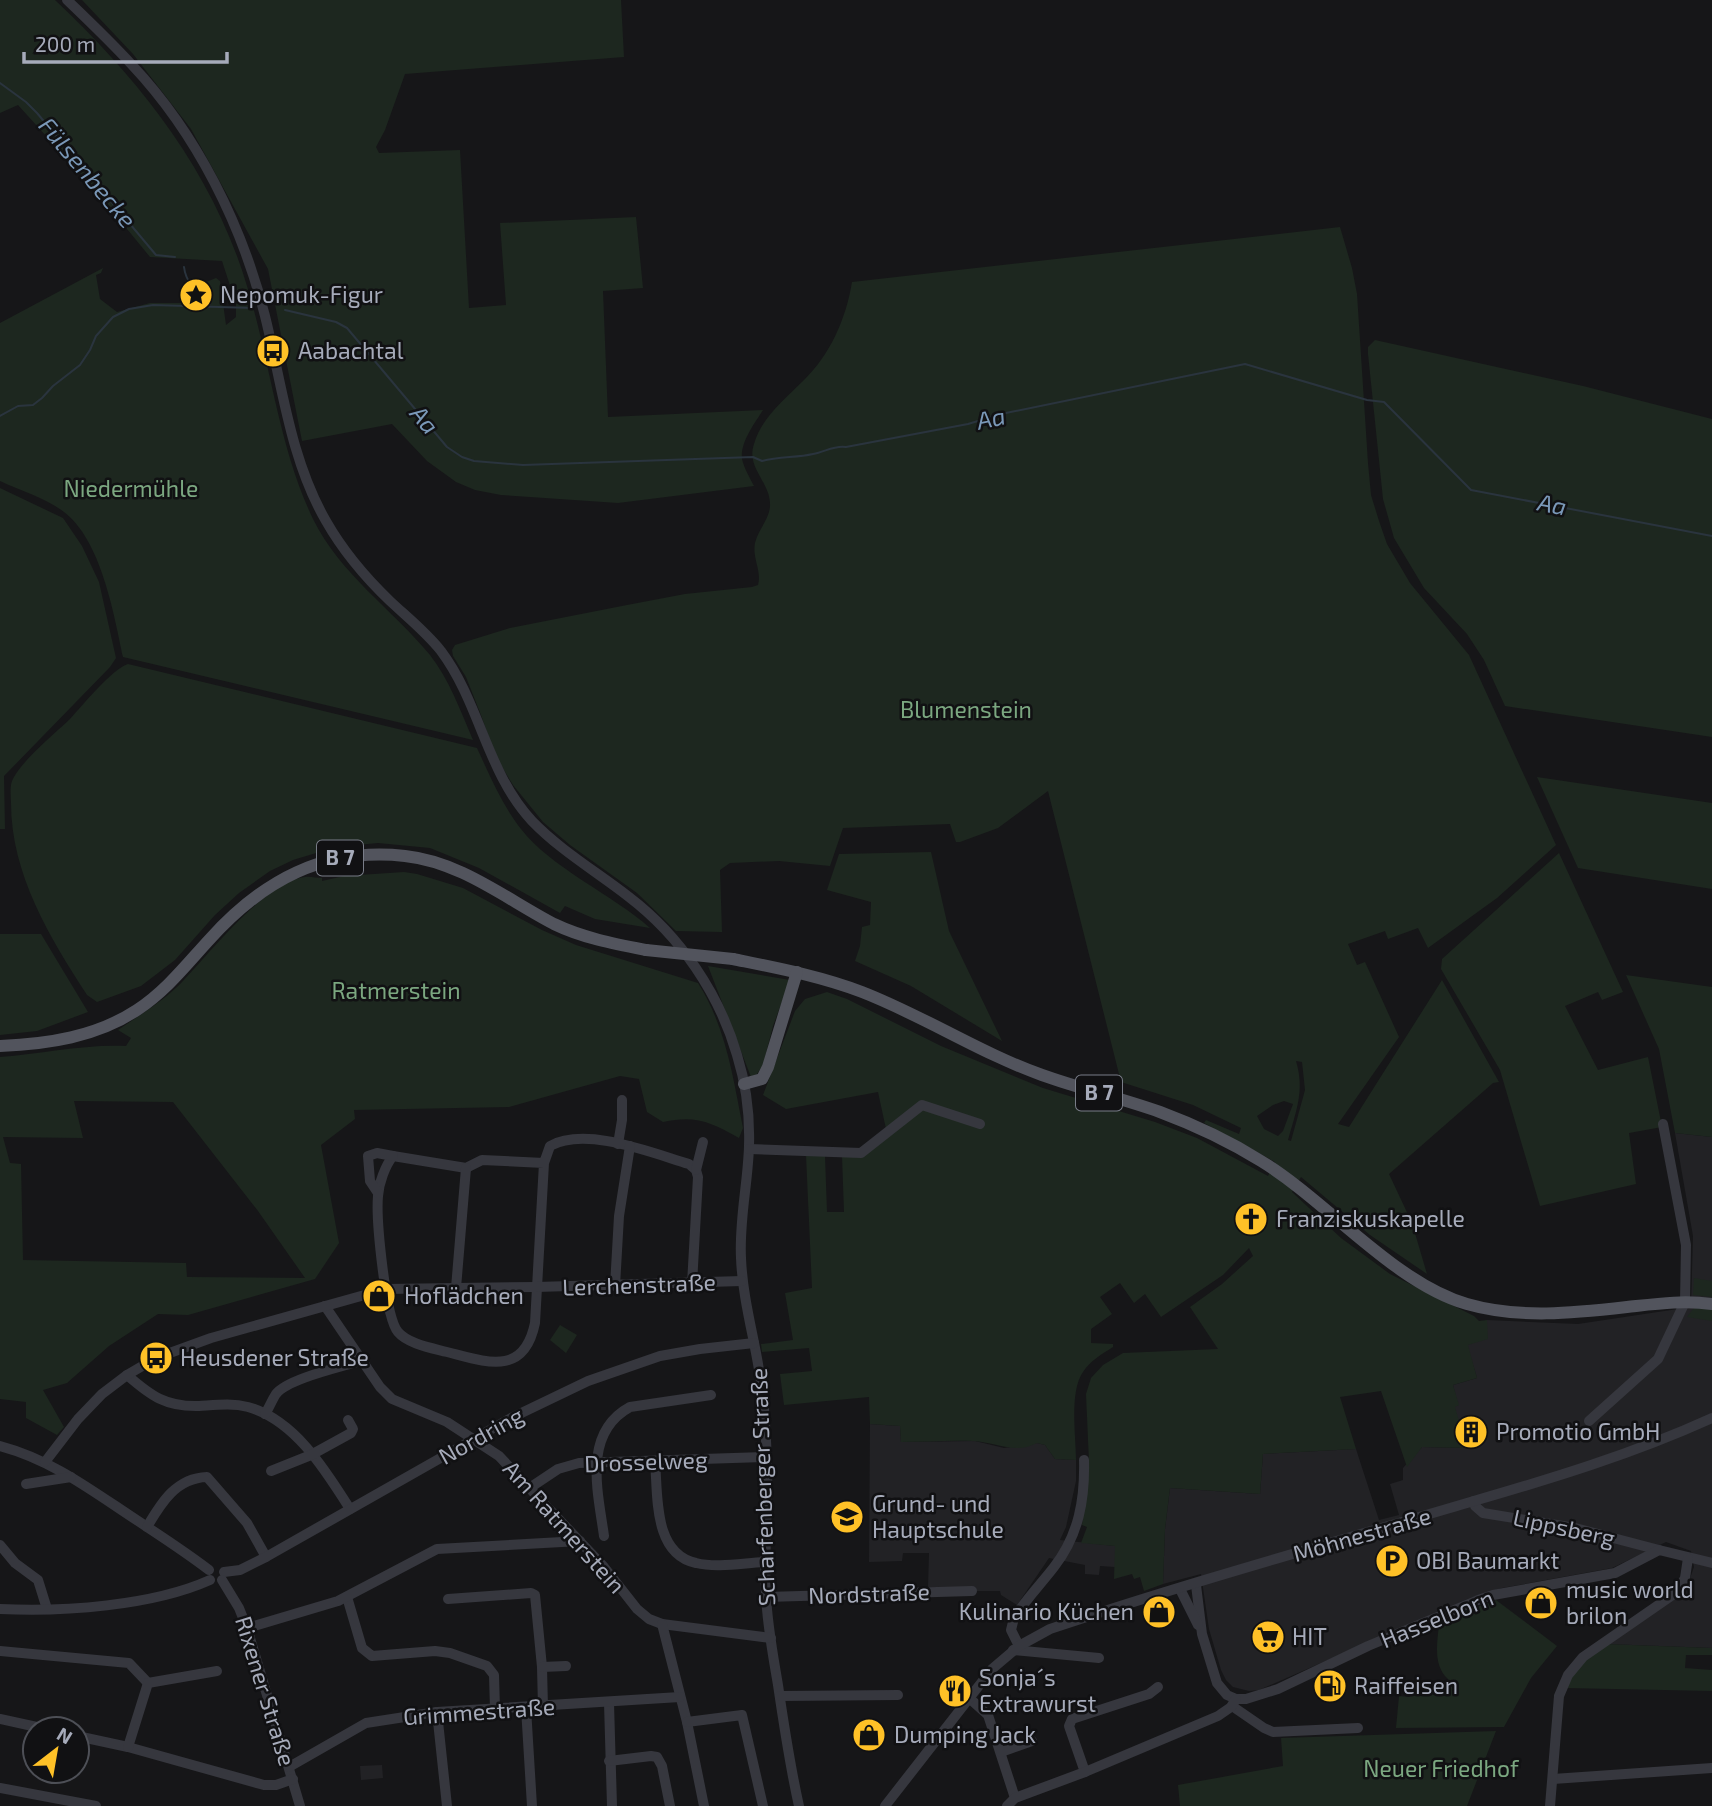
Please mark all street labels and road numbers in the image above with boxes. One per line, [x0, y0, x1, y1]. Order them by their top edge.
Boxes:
road number: B 7 [317, 840, 363, 876]
road number: B 7 [1076, 1076, 1122, 1110]
street label: Lerchenstraße [562, 1267, 716, 1301]
street label: Scharfenberger Straße [744, 1367, 780, 1607]
street label: Nordring [433, 1400, 528, 1470]
street label: Drosselweg [584, 1445, 708, 1477]
street label: Am Ratmerstein [498, 1454, 632, 1598]
street label: Möhnestraße [1289, 1501, 1434, 1567]
street label: Lippsberg [1511, 1503, 1618, 1551]
street label: Nordstraße [808, 1577, 930, 1609]
street label: Hasselborn [1376, 1583, 1497, 1653]
street label: Rixener Straße [230, 1613, 302, 1769]
street label: Grimmestraße [402, 1692, 556, 1730]

